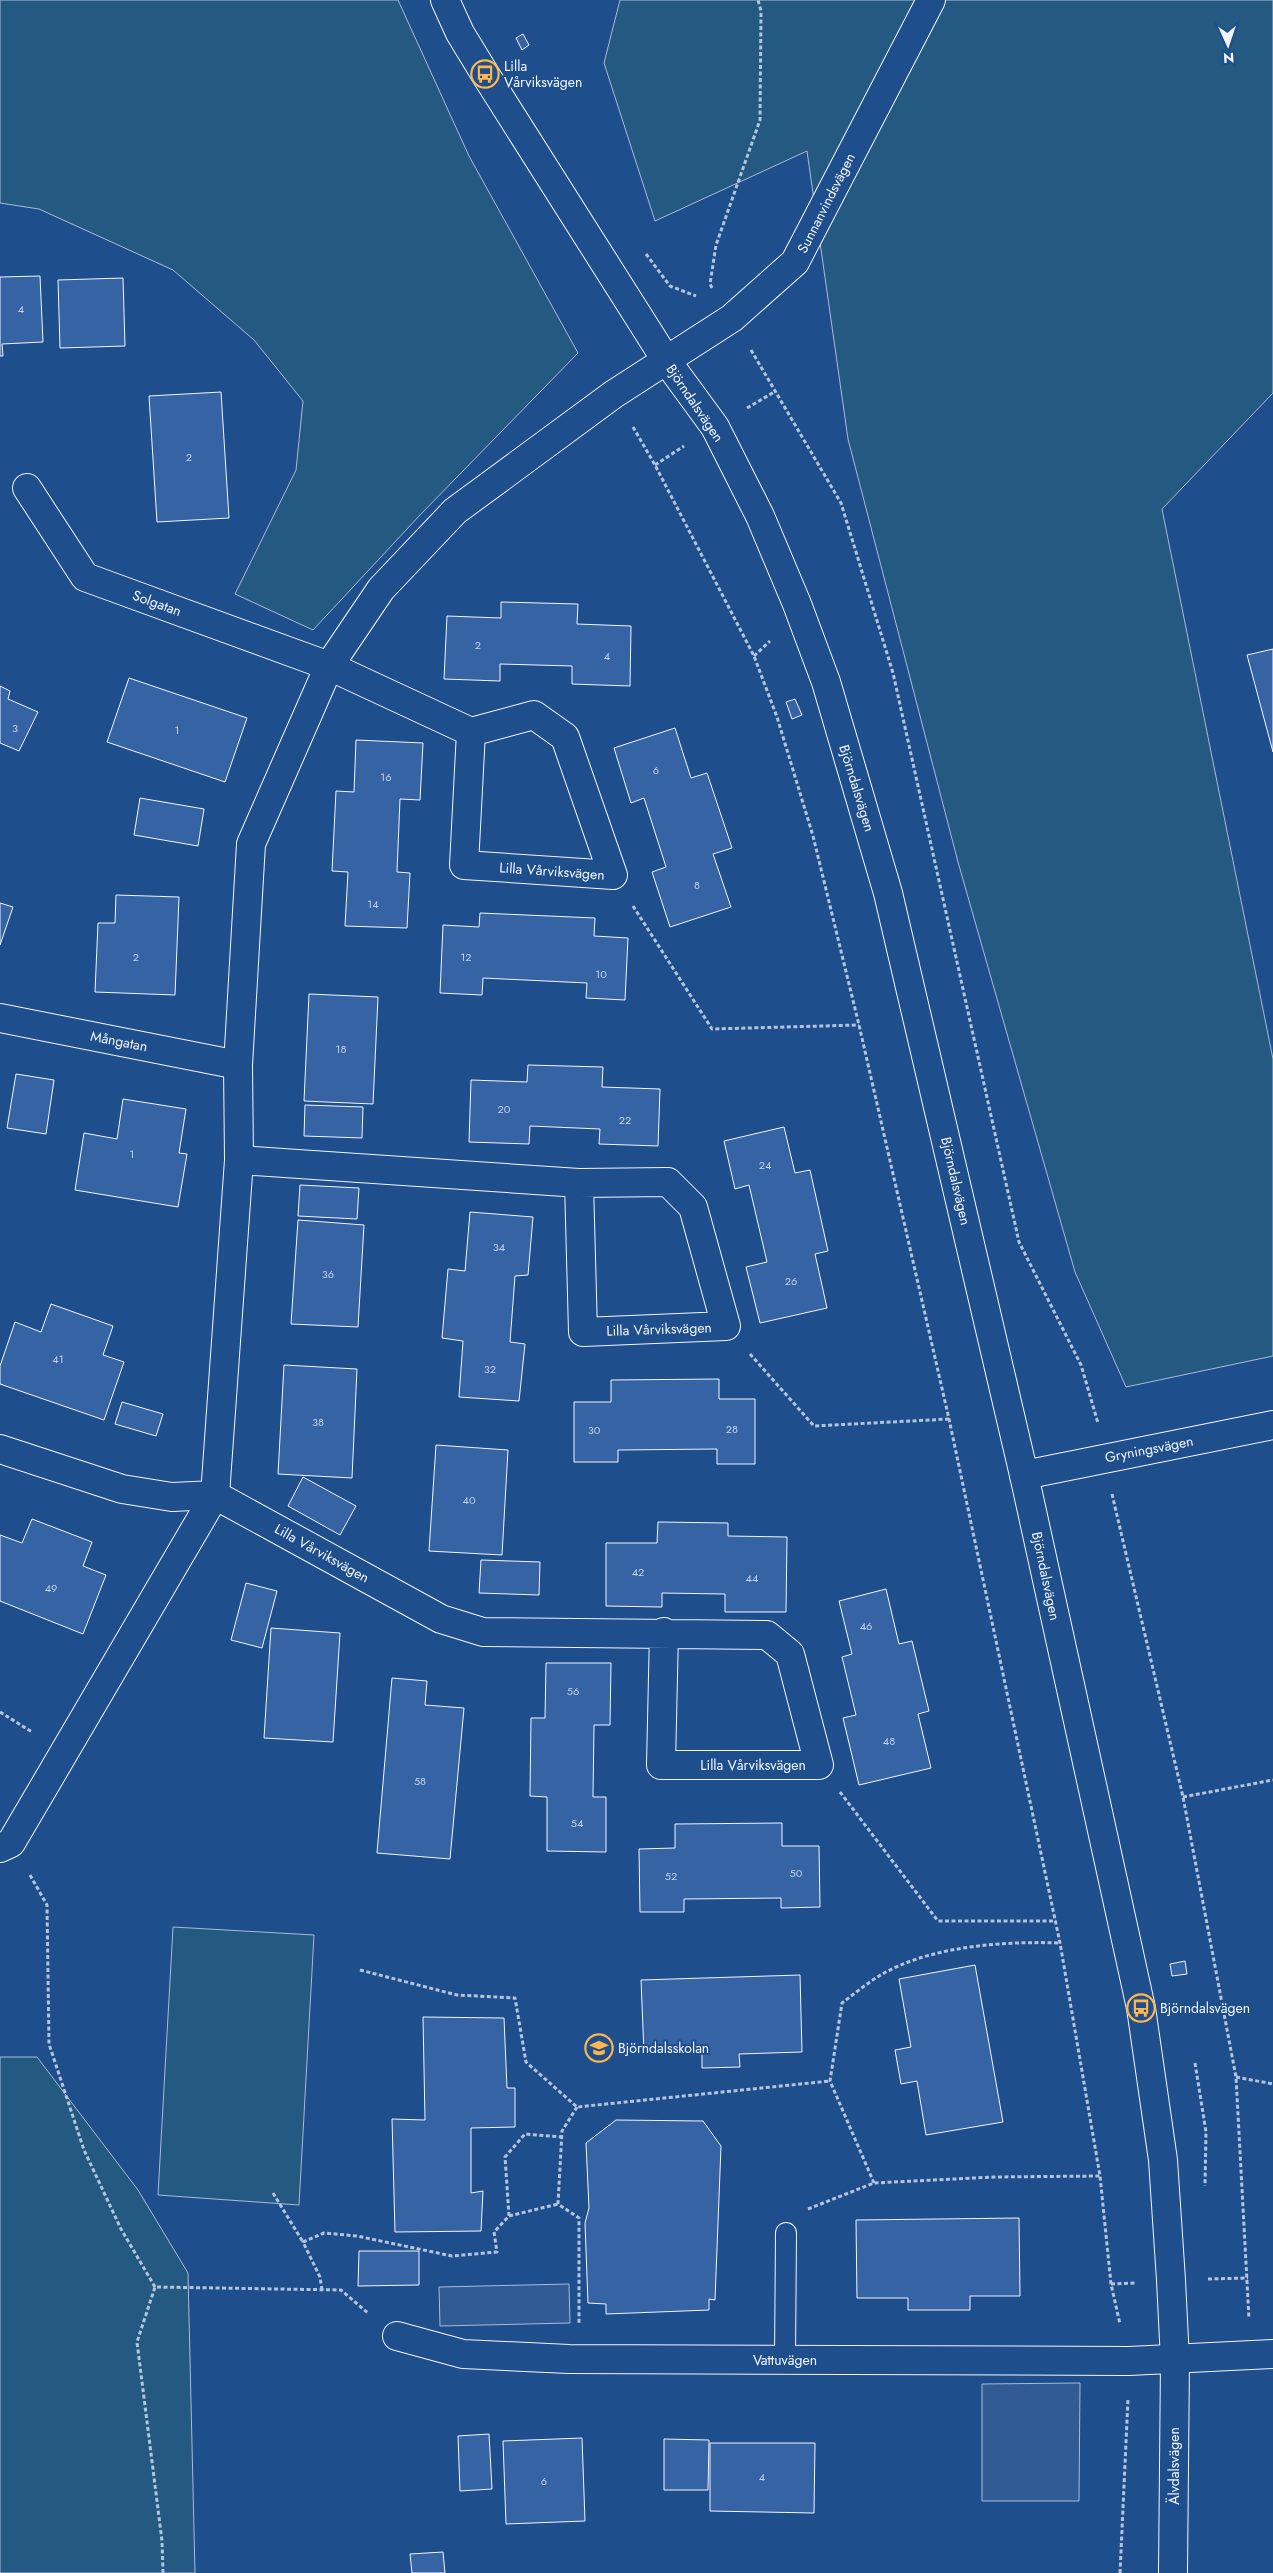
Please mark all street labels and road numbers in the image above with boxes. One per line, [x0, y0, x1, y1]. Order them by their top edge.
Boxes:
street label: Sunnanvindsvägen [792, 149, 860, 257]
street label: Björndalsvägen [662, 360, 728, 446]
street label: Solgatan [130, 585, 184, 621]
street label: Björndalsvägen [834, 742, 880, 834]
street label: Lilla Vårviksvägen [499, 857, 605, 885]
street label: Mångatan [89, 1026, 149, 1056]
street label: Björndalsvägen [936, 1135, 976, 1227]
street label: Lilla Vårviksvägen [606, 1317, 712, 1341]
street label: Gryningsvägen [1103, 1431, 1195, 1467]
street label: Lilla Vårviksvägen [271, 1519, 373, 1587]
street label: Björndalsvägen [1027, 1530, 1065, 1622]
street label: Lilla Vårviksvägen [700, 1755, 806, 1775]
street label: Vattuvägen [753, 2350, 817, 2370]
street label: Älvdalsvägen [1164, 2427, 1184, 2505]

